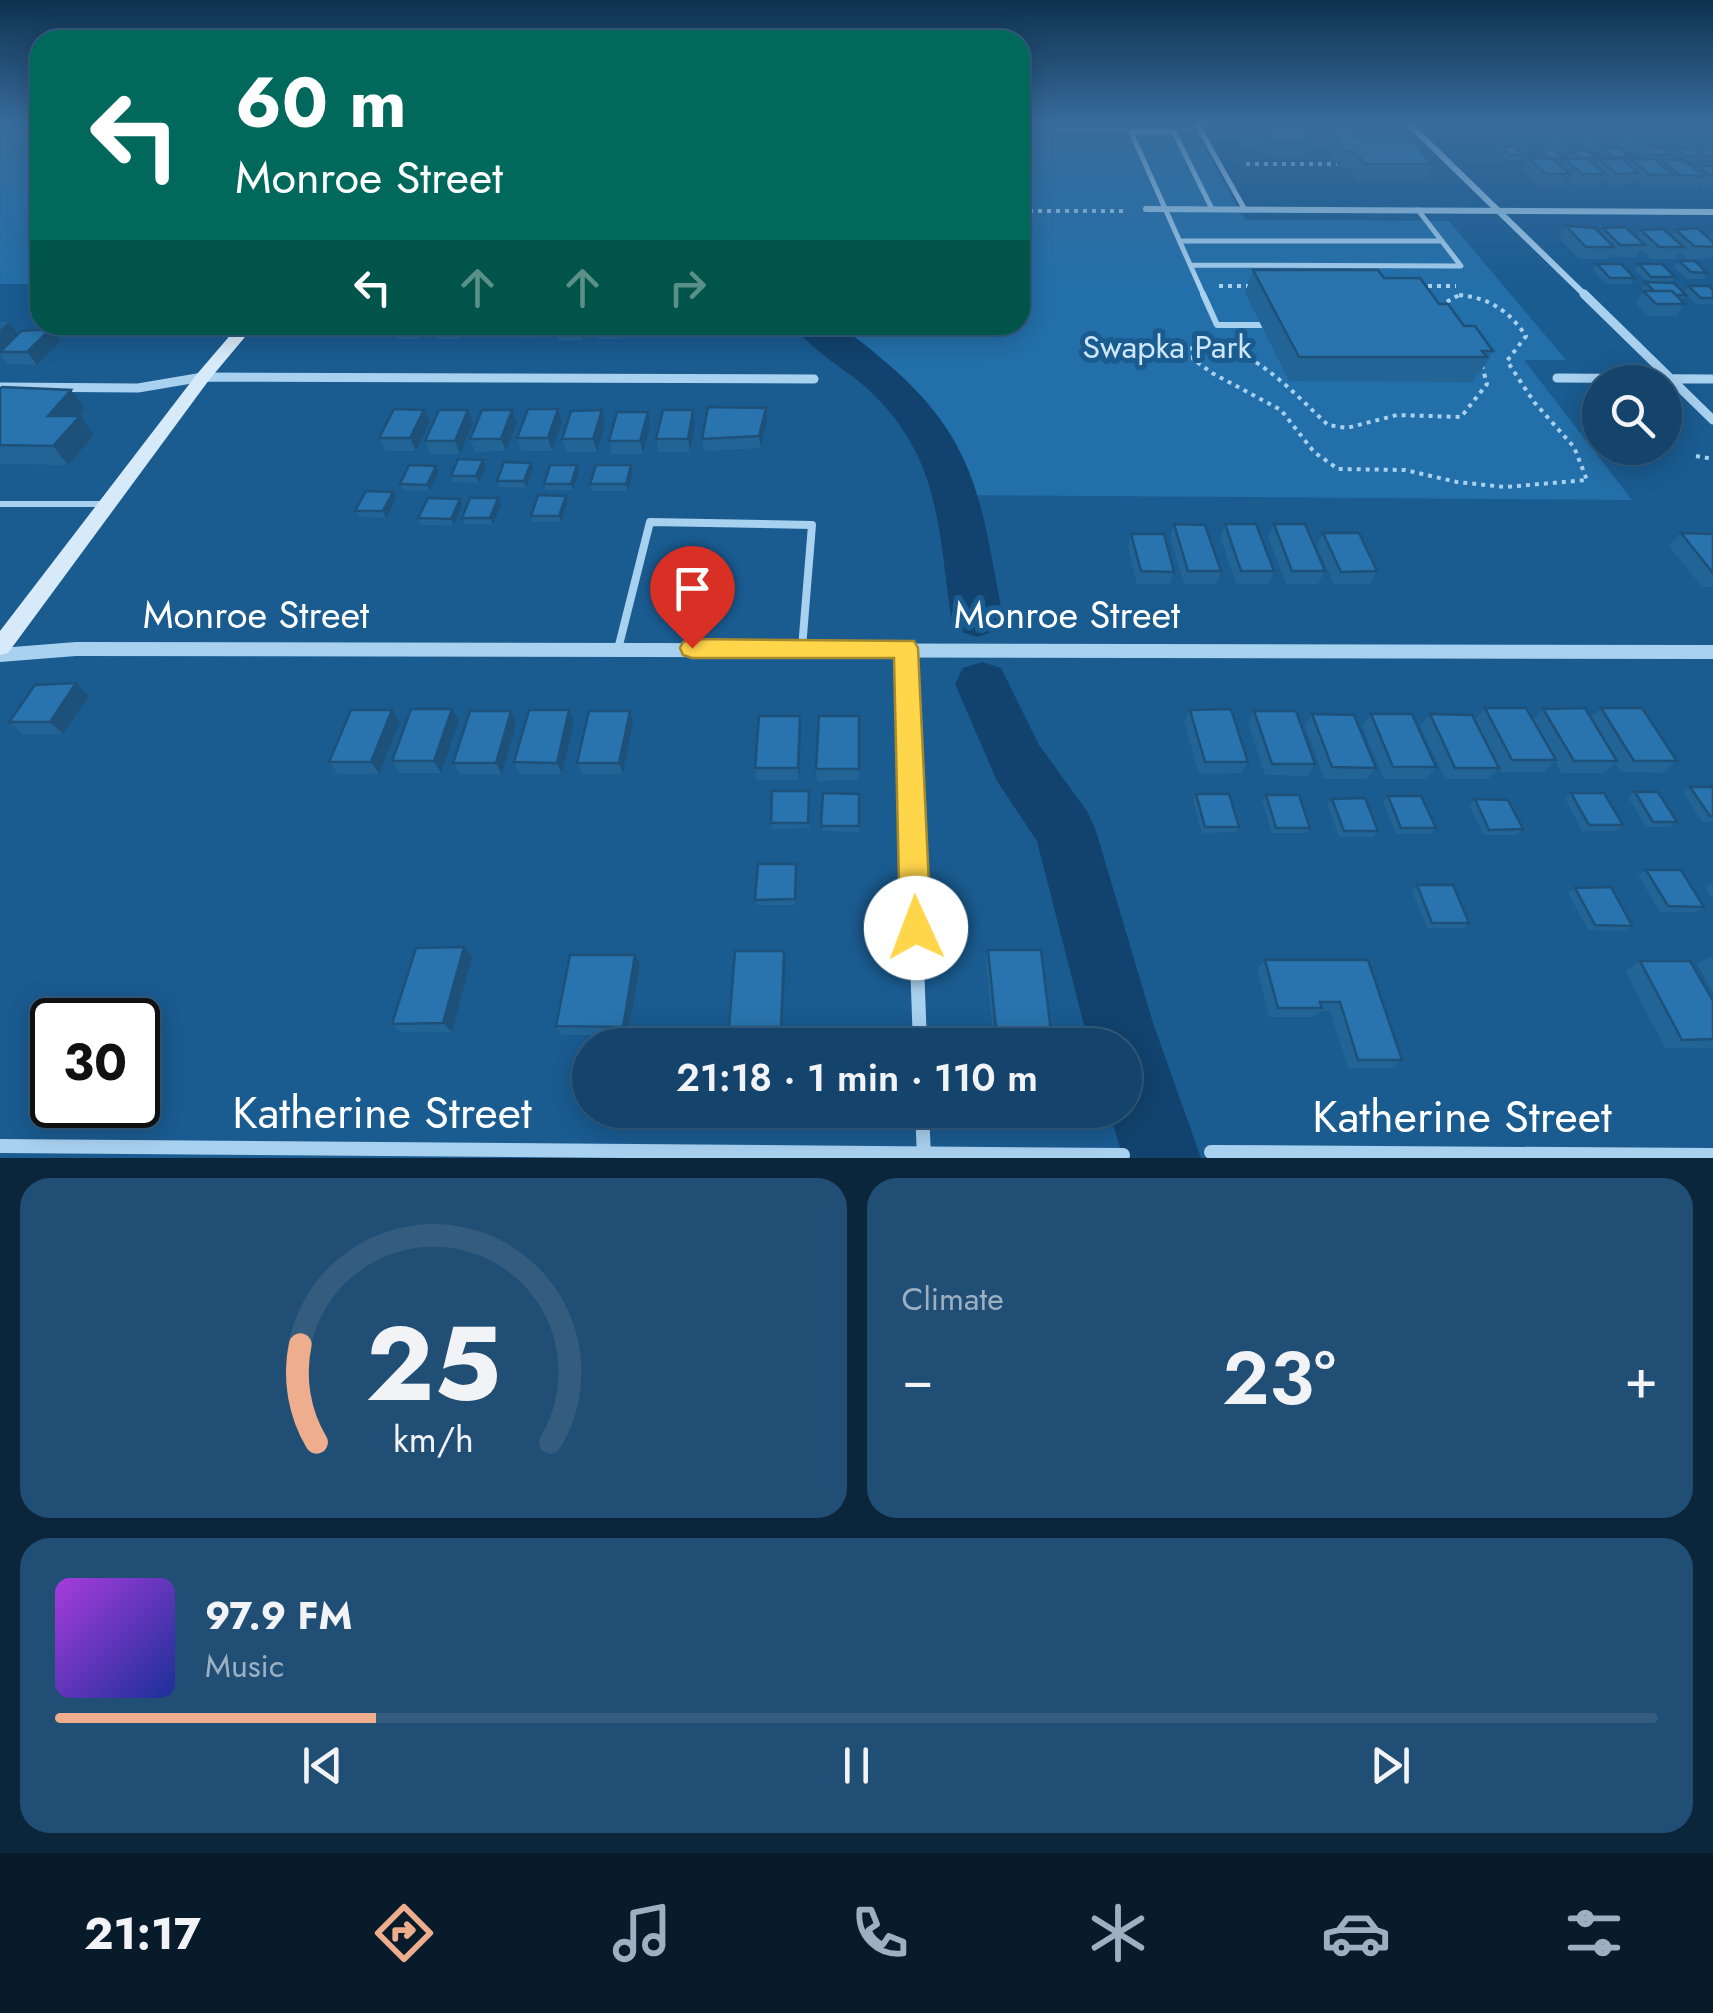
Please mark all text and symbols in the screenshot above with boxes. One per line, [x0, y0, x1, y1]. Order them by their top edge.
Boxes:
text: 60 m [235, 52, 407, 153]
icon: left [70, 70, 200, 200]
text: Monroe Street [235, 145, 503, 210]
icon: left [345, 260, 400, 315]
icon: ahead [450, 260, 505, 315]
icon: ahead [555, 260, 610, 315]
icon: right [660, 260, 715, 315]
park label: Swapka Park [1082, 324, 1252, 370]
map controls [1582, 365, 1682, 465]
button: search [1582, 365, 1682, 465]
pin [650, 546, 735, 649]
icon: arrive [665, 561, 720, 616]
street label: Monroe Street [143, 587, 369, 642]
street label: Monroe Street [954, 587, 1180, 642]
position arrow [864, 876, 968, 980]
speed limit sign: 30 [30, 998, 160, 1128]
text: 21:18 · 1 min · 110 m [676, 1050, 1038, 1105]
street label: Katherine Street [232, 1080, 532, 1145]
street label: Katherine Street [1312, 1084, 1612, 1149]
text: Climate [902, 1276, 1004, 1322]
text: 25 [366, 1289, 501, 1439]
text: 23° [1222, 1324, 1336, 1432]
text: − [902, 1339, 934, 1419]
text: + [1624, 1339, 1658, 1419]
text: km/h [393, 1414, 474, 1465]
text: 97.9 FM [205, 1588, 352, 1643]
text: Music [205, 1643, 284, 1689]
icon: previous [295, 1738, 350, 1793]
icon: pause [829, 1738, 884, 1793]
icon: next [1363, 1738, 1418, 1793]
icon: directions [369, 1898, 439, 1968]
icon: music [607, 1898, 677, 1968]
icon: phone [845, 1898, 915, 1968]
icon: climate [1083, 1898, 1153, 1968]
icon: car [1321, 1898, 1391, 1968]
icon: filters [1559, 1898, 1629, 1968]
text: 21:17 [84, 1901, 201, 1966]

